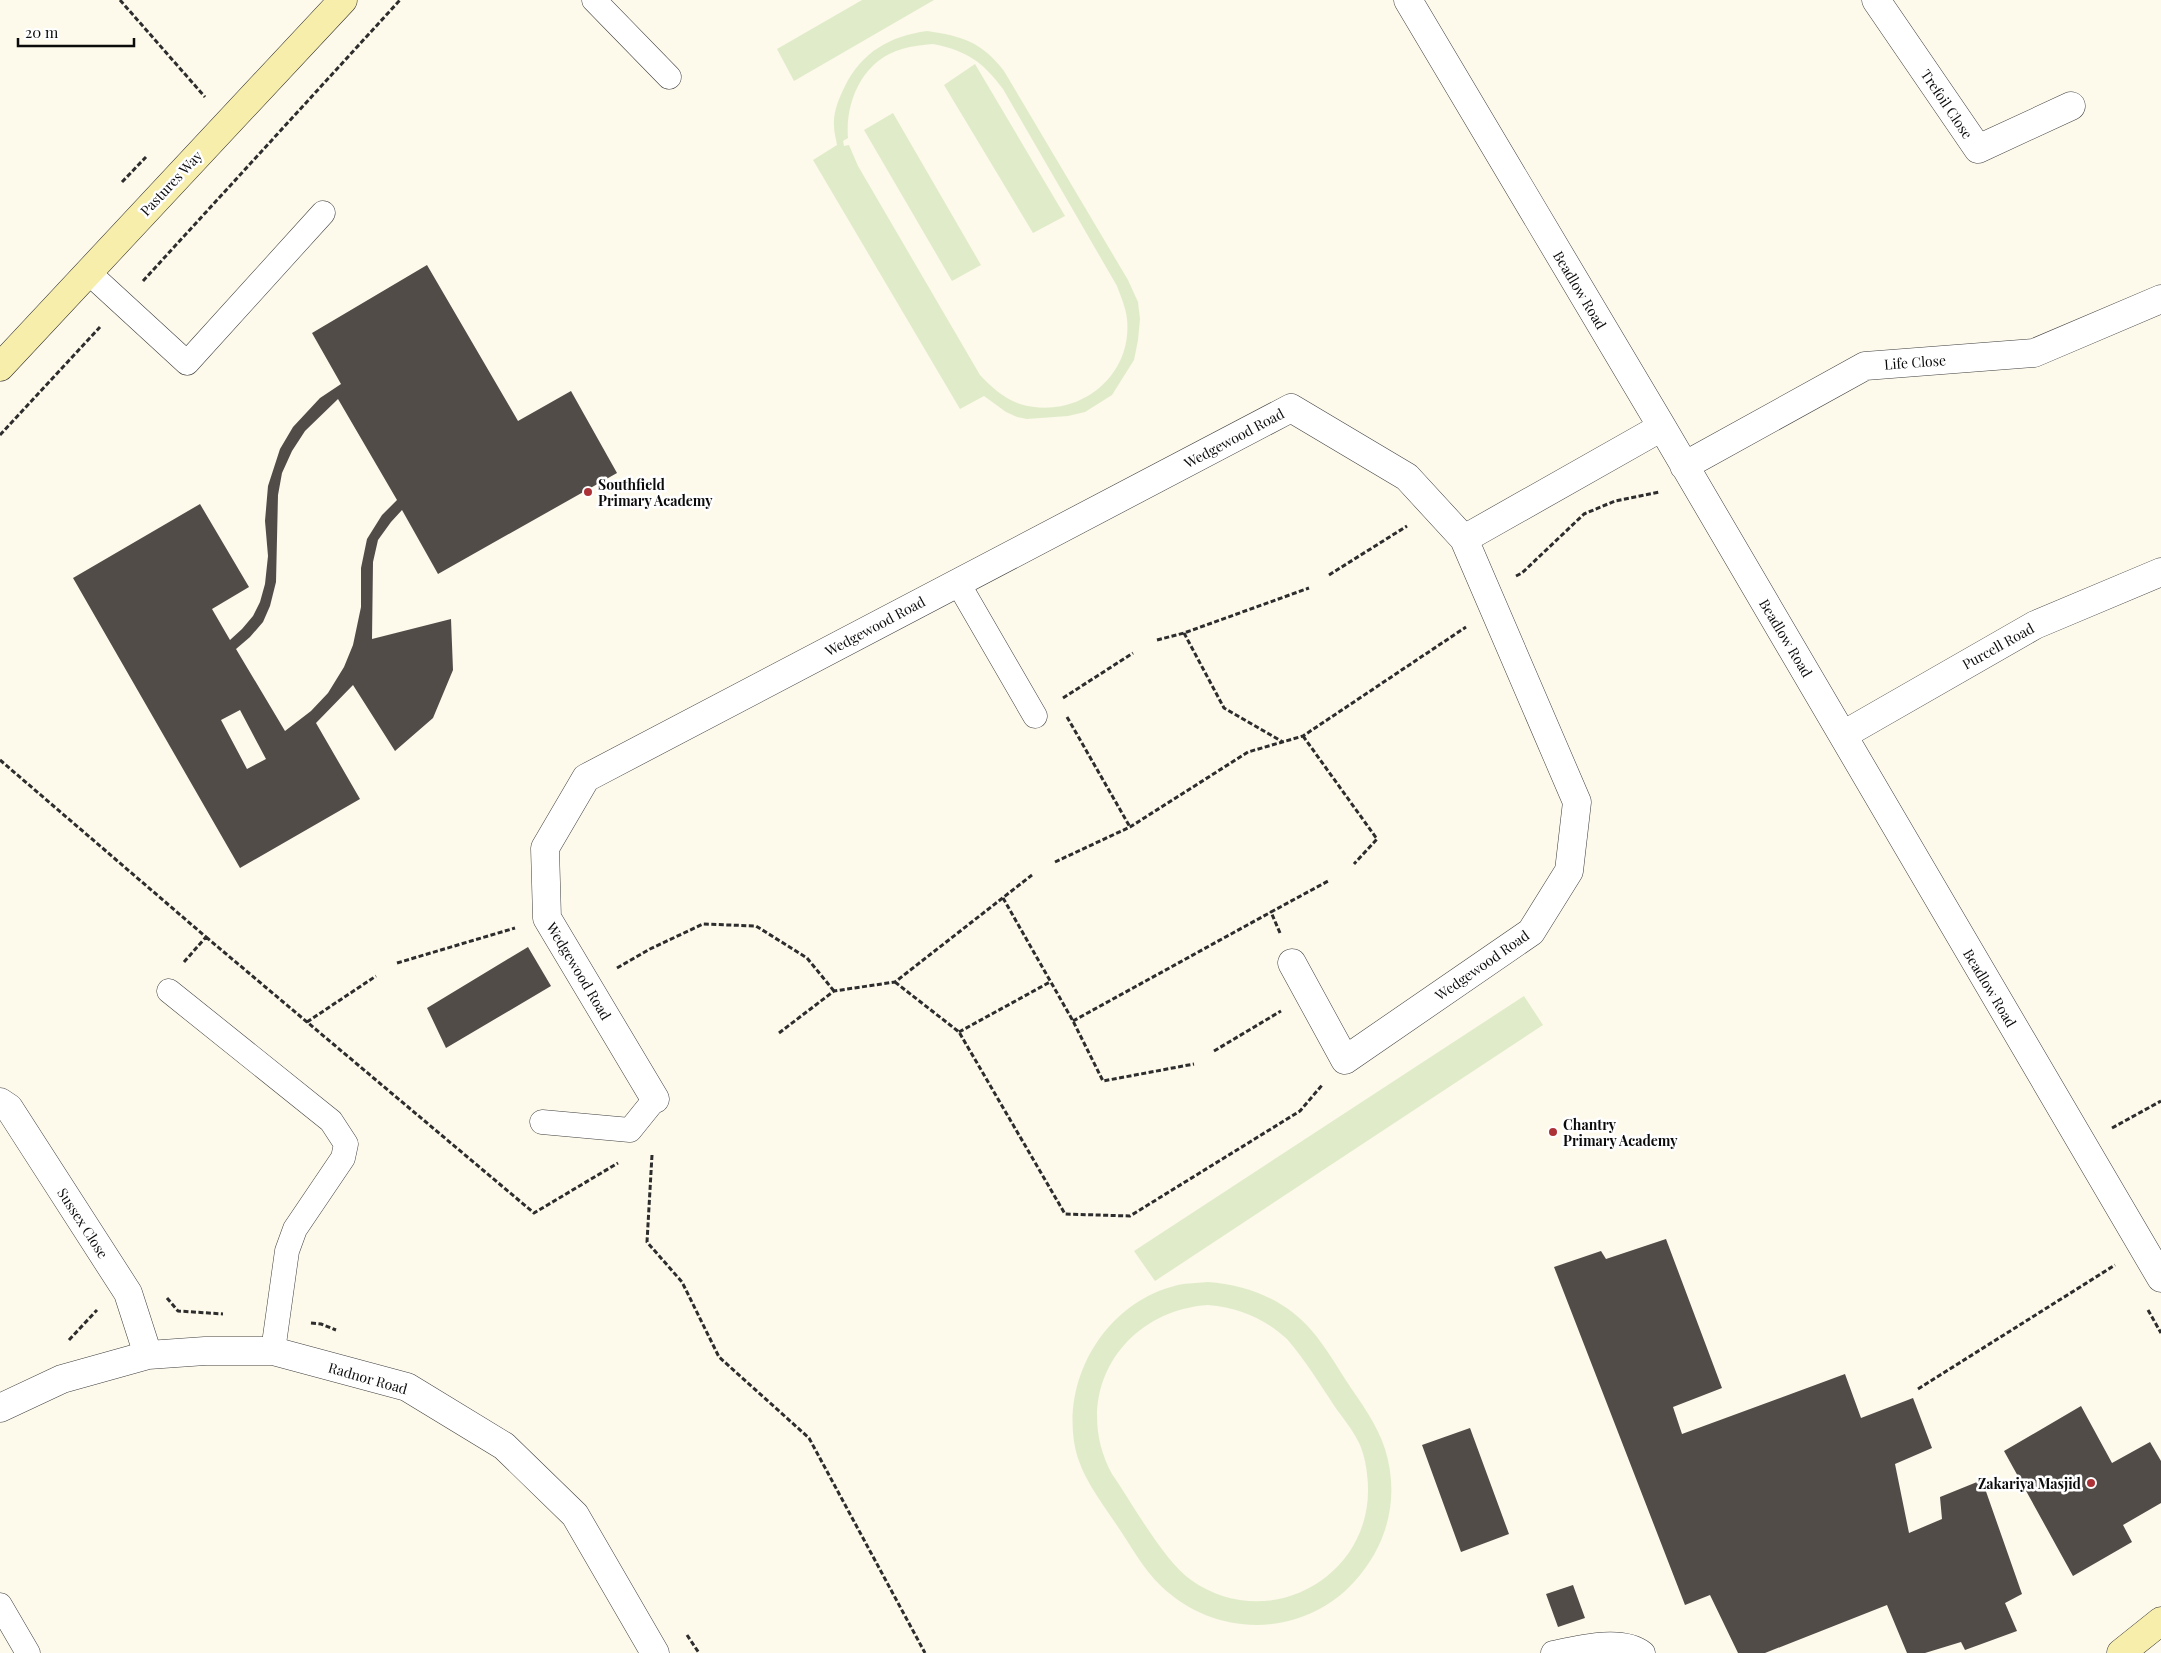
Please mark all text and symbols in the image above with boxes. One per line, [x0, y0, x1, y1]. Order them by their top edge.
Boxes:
scale bar [18, 15, 134, 47]
text: 20 m [25, 22, 59, 42]
street label: Trefoil Close [1917, 66, 1977, 142]
street label: Pastures Way [136, 146, 206, 220]
street label: Beadlow Road [1549, 247, 1611, 333]
street label: Life Close [1883, 350, 1947, 374]
street label: Wedgewood Road [1180, 404, 1287, 473]
place label: Southfield Primary Academy [598, 475, 713, 510]
marker: Southfield Primary Academy [582, 486, 594, 498]
street label: Wedgewood Road [821, 592, 928, 661]
street label: Beadlow Road [1755, 595, 1817, 681]
street label: Purcell Road [1959, 618, 2037, 674]
street label: Wedgewood Road [542, 918, 616, 1023]
street label: Wedgewood Road [1430, 925, 1533, 1005]
street label: Beadlow Road [1959, 945, 2021, 1031]
place label: Chantry Primary Academy [1563, 1115, 1678, 1150]
marker: Chantry Primary Academy [1547, 1126, 1559, 1138]
street label: Sussex Close [53, 1184, 113, 1262]
street label: Radnor Road [326, 1358, 410, 1398]
place label: Zakariya Masjid [1978, 1474, 2082, 1493]
marker: Zakariya Masjid [2085, 1477, 2097, 1489]

